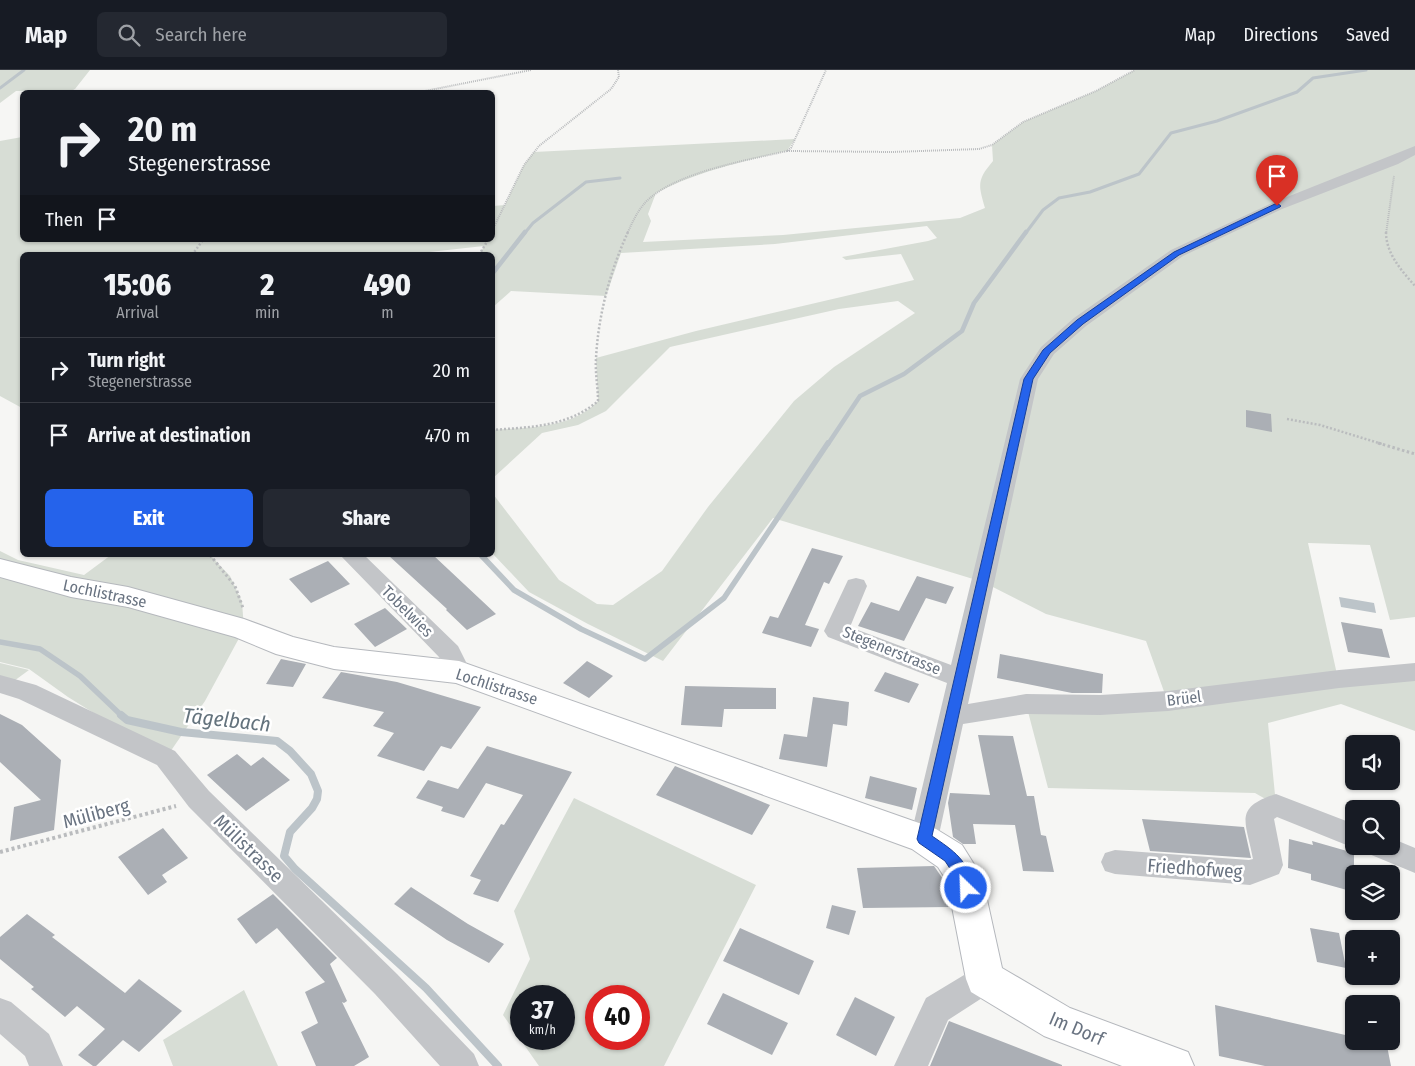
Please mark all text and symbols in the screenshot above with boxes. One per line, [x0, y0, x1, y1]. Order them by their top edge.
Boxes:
search box [97, 12, 447, 57]
text: Map [25, 21, 67, 49]
icon: search [115, 21, 143, 49]
text: Search here [155, 23, 247, 46]
text: Map [1184, 24, 1216, 46]
text: Directions [1244, 24, 1318, 46]
text: Saved [1346, 24, 1390, 46]
text: 20 m [128, 108, 197, 150]
icon: right [45, 110, 110, 175]
text: Stegenerstrasse [128, 150, 271, 177]
pin [1256, 155, 1298, 206]
icon: arrive [1263, 162, 1291, 190]
icon: arrive [93, 205, 121, 233]
text: Then [45, 208, 83, 231]
text: 15:06 [104, 267, 171, 303]
text: 2 [260, 267, 274, 303]
text: 490 [364, 267, 411, 303]
text: Arrival [116, 303, 159, 322]
text: min [255, 303, 280, 322]
text: m [381, 303, 394, 322]
text: Turn right [88, 349, 165, 372]
icon: right [45, 356, 73, 384]
text: 20 m [433, 359, 470, 382]
text: Stegenerstrasse [88, 372, 192, 391]
icon: arrive [45, 421, 73, 449]
text: Arrive at destination [88, 424, 251, 447]
text: 470 m [425, 424, 470, 447]
button: Exit [45, 489, 253, 547]
button: Share [263, 489, 470, 547]
street label: Lochlistrasse [61, 575, 149, 612]
street label: Tobelwies [378, 582, 437, 641]
street label: Stegenerstrasse [840, 622, 944, 679]
street label: Lochlistrasse [453, 664, 540, 709]
street label: Brüel [1166, 687, 1203, 710]
water label: Tägelbach [182, 702, 272, 738]
map controls [1345, 735, 1400, 1050]
button: sound [1345, 735, 1400, 790]
street label: Müliberg [60, 794, 132, 833]
button: search [1345, 800, 1400, 855]
street label: Mülistrasse [209, 809, 288, 887]
street label: Friedhofweg [1147, 854, 1243, 883]
position arrow [939, 861, 991, 913]
button: layers [1345, 865, 1400, 920]
button: + [1345, 930, 1400, 985]
speed limit sign: 40 [585, 985, 650, 1050]
button: − [1345, 995, 1400, 1050]
text: 37 [531, 996, 554, 1026]
street label: Im Dorf [1046, 1007, 1109, 1051]
text: km/h [529, 1023, 556, 1037]

